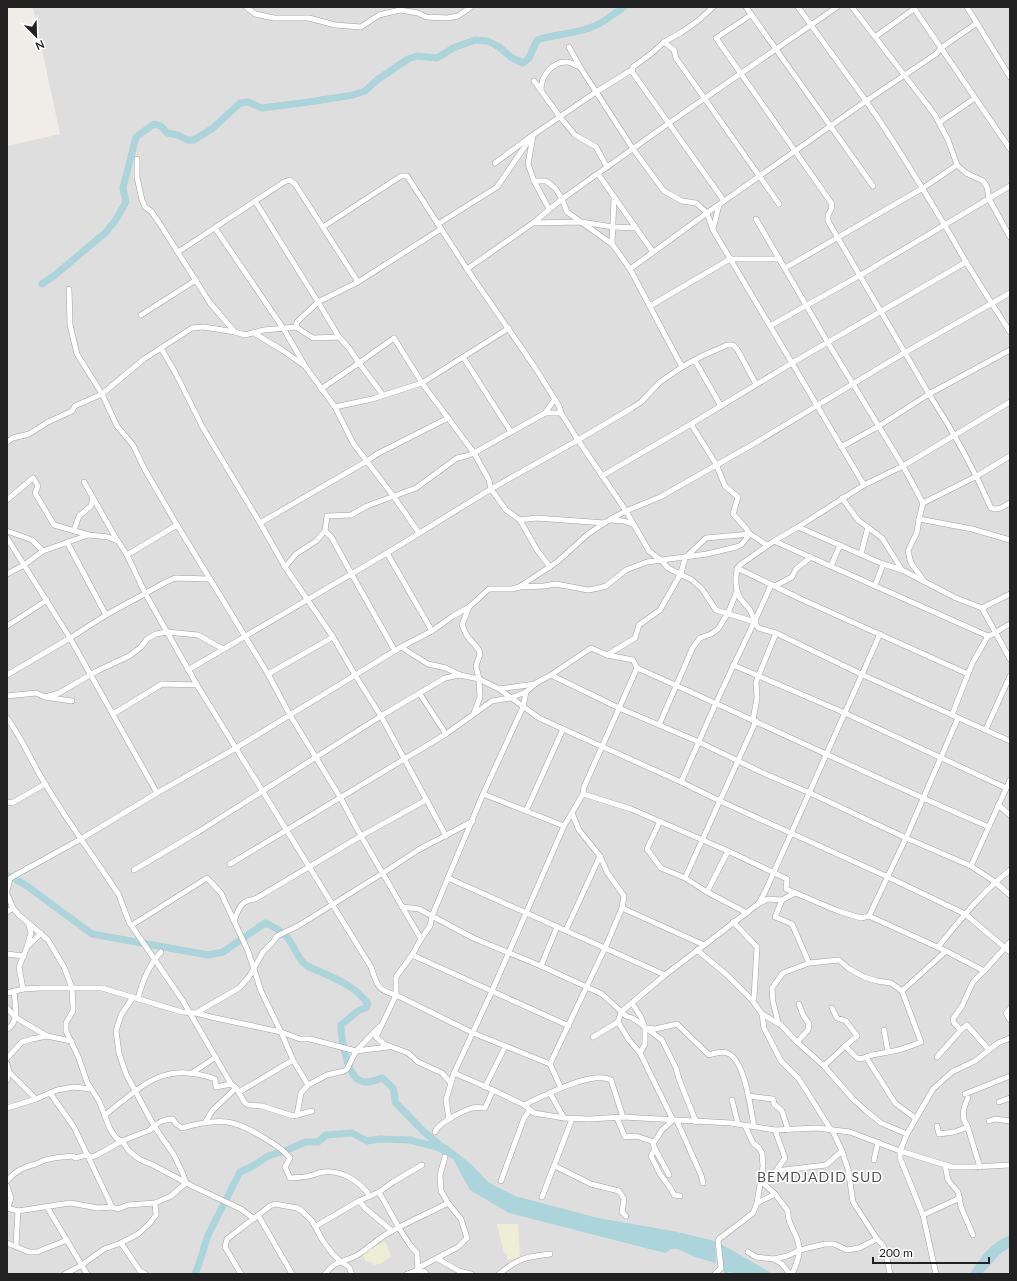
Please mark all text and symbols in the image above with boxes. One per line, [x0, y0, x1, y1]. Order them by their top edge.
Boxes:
north arrow [16, 16, 56, 56]
text: N [34, 38, 47, 53]
district label: BEMDJADID SUD [757, 1168, 883, 1185]
scale bar [873, 1239, 989, 1265]
text: 200 m [879, 1245, 913, 1260]

